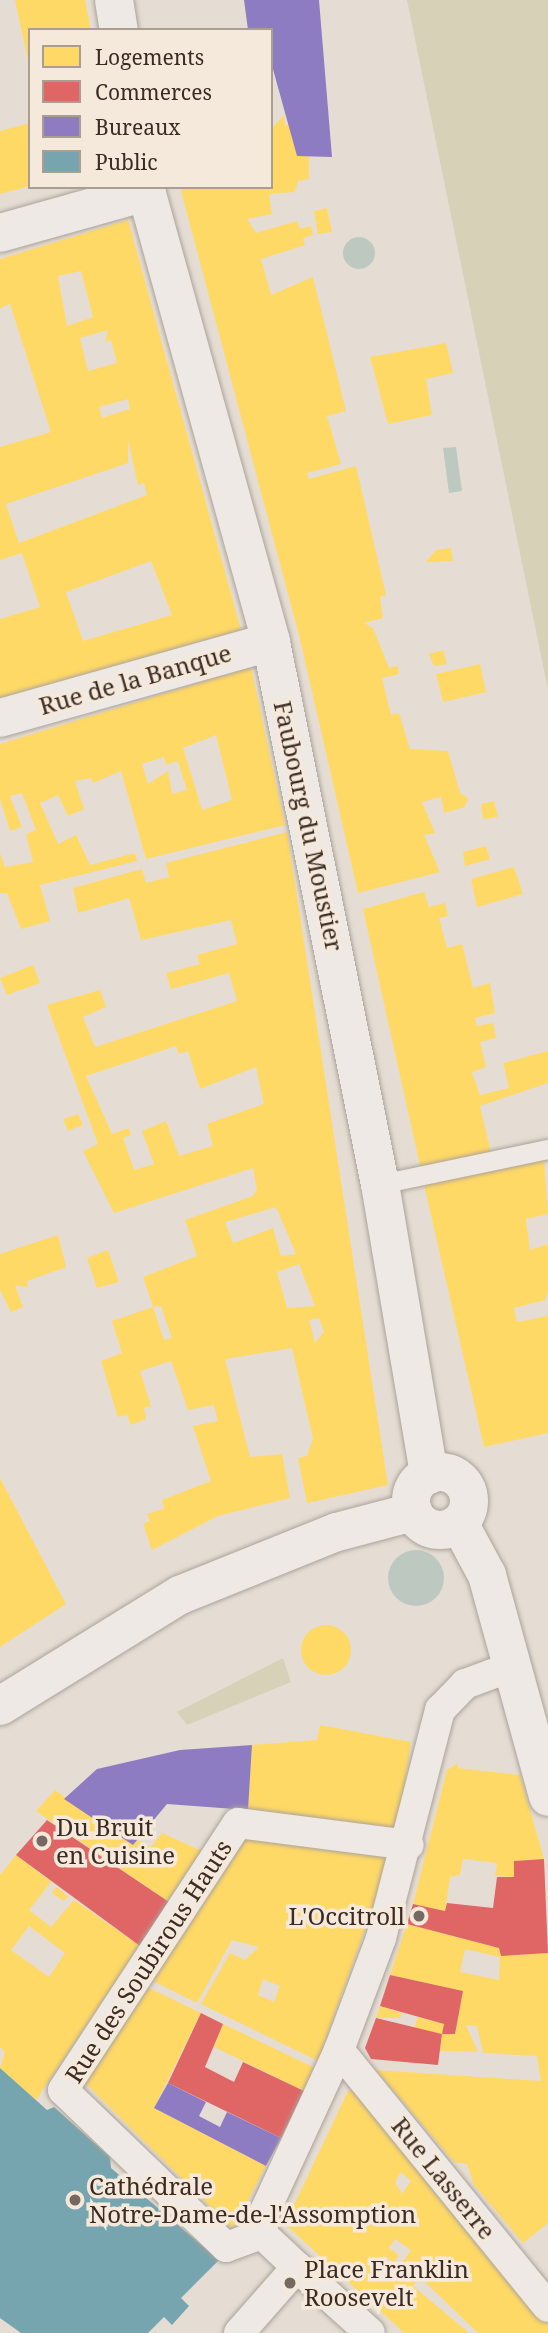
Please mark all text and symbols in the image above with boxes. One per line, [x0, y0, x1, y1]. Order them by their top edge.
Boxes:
legend [28, 28, 273, 189]
text: Logements [95, 43, 204, 71]
text: Commerces [95, 78, 212, 106]
text: Bureaux [95, 113, 181, 141]
text: Public [95, 148, 157, 176]
street label: Rue de la Banque [36, 638, 234, 720]
street label: Faubourg du Moustier [268, 698, 350, 954]
place label: Du Bruit en Cuisine [56, 1813, 175, 1869]
marker: Du Bruit en Cuisine [34, 1833, 50, 1849]
street label: Rue des Soubirous Hauts [59, 1834, 237, 2088]
place label: L'Occitroll [289, 1902, 405, 1930]
marker: L'Occitroll [411, 1908, 427, 1924]
street label: Rue Lasserre [386, 2111, 502, 2245]
place label: Cathédrale Notre-Dame-de-l'Assomption [89, 2172, 416, 2228]
marker: Cathédrale Notre-Dame-de-l'Assomption [67, 2192, 83, 2208]
place label: Place Franklin Roosevelt [304, 2255, 469, 2311]
marker: Place Franklin Roosevelt [282, 2275, 298, 2291]

